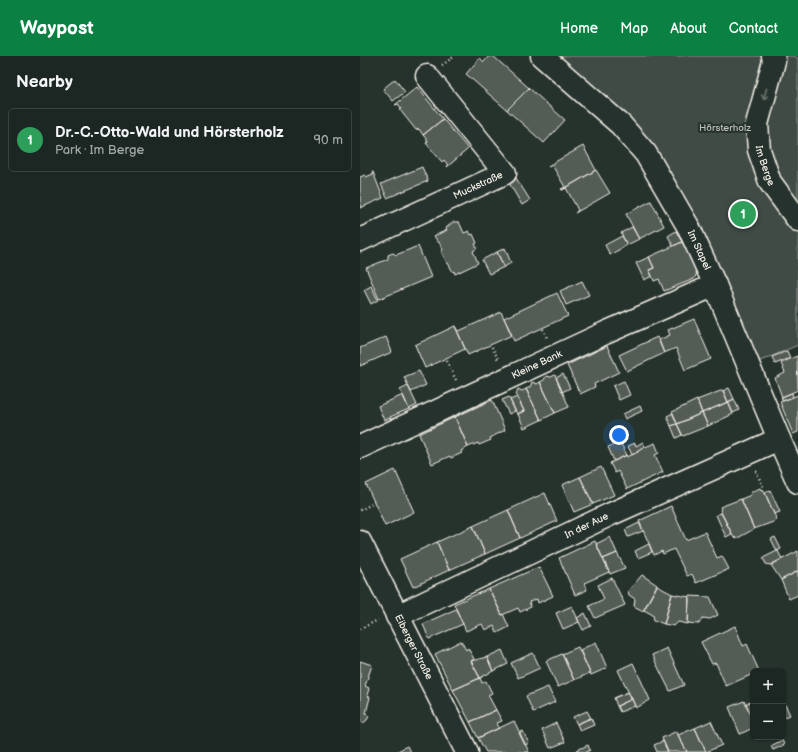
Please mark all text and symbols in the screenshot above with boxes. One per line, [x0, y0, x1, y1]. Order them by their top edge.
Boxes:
text: Waypost [20, 17, 94, 40]
text: Home [560, 20, 598, 37]
text: Map [620, 20, 648, 37]
text: About [670, 20, 707, 37]
text: Contact [729, 20, 778, 37]
text: Nearby [16, 72, 73, 92]
one-way arrow [761, 87, 768, 100]
park label: Hörsterholz [699, 122, 751, 134]
text: Dr.-C.-Otto-Wald und Hörsterholz [55, 123, 284, 142]
text: 1 [27, 132, 33, 148]
text: 90 m [314, 132, 343, 148]
text: Park · Im Berge [55, 142, 144, 158]
street label: Im Berge [753, 145, 777, 189]
street label: Muckstraße [451, 169, 505, 202]
pin: 1 [730, 199, 756, 229]
street label: Im Stapel [685, 228, 713, 272]
street label: Kleine Bank [510, 348, 564, 382]
your location [609, 425, 629, 445]
street label: In der Aue [563, 510, 610, 541]
street label: Eiberger Straße [392, 613, 435, 682]
map controls [750, 668, 786, 740]
button: + [750, 668, 786, 704]
button: − [750, 704, 786, 740]

